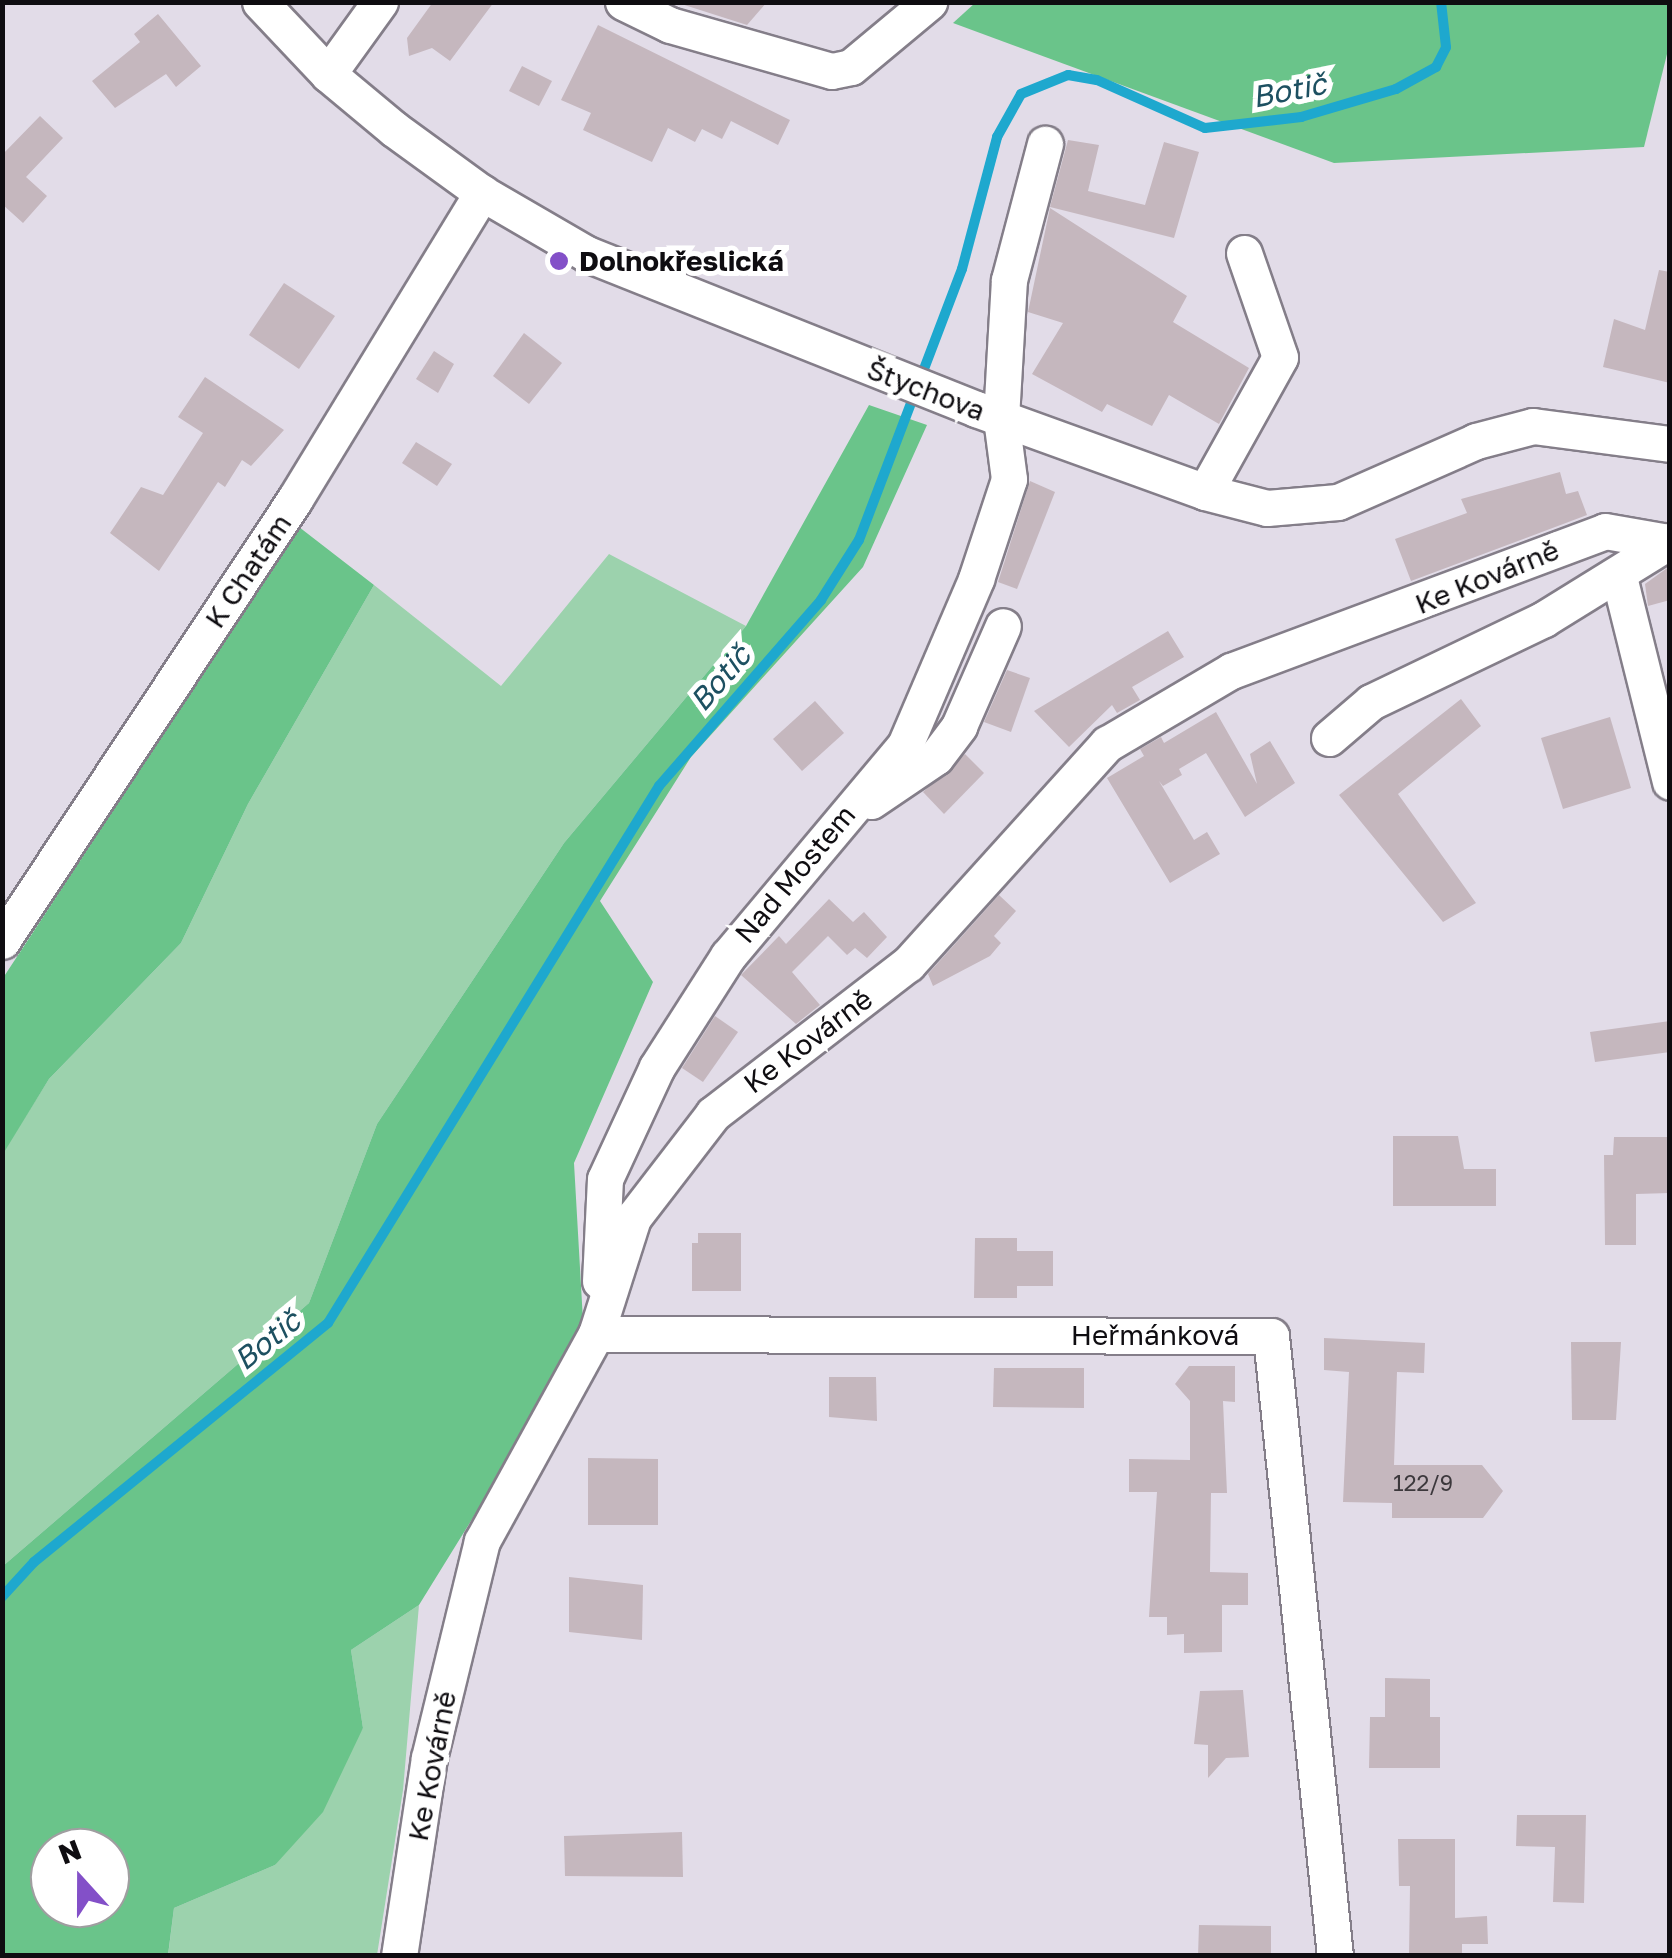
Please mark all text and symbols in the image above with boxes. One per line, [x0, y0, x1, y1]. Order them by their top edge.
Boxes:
water label: Botič [1249, 65, 1329, 115]
place label: Dolnokřeslická [579, 244, 784, 278]
marker: Dolnokřeslická [548, 250, 570, 272]
street label: Štychova [862, 352, 990, 428]
street label: K Chatám [198, 508, 298, 634]
street label: Ke Kovárně [1410, 533, 1564, 621]
water label: Botič [682, 638, 758, 718]
street label: Nad Mostem [728, 798, 862, 950]
street label: Ke Kovárně [737, 982, 879, 1100]
water label: Botič [227, 1303, 307, 1377]
street label: Heřmánková [1071, 1318, 1239, 1352]
house number: 122/9 [1393, 1470, 1453, 1496]
street label: Ke Kovárně [401, 1688, 463, 1844]
north arrow [30, 1828, 130, 1928]
text: N [54, 1832, 86, 1871]

